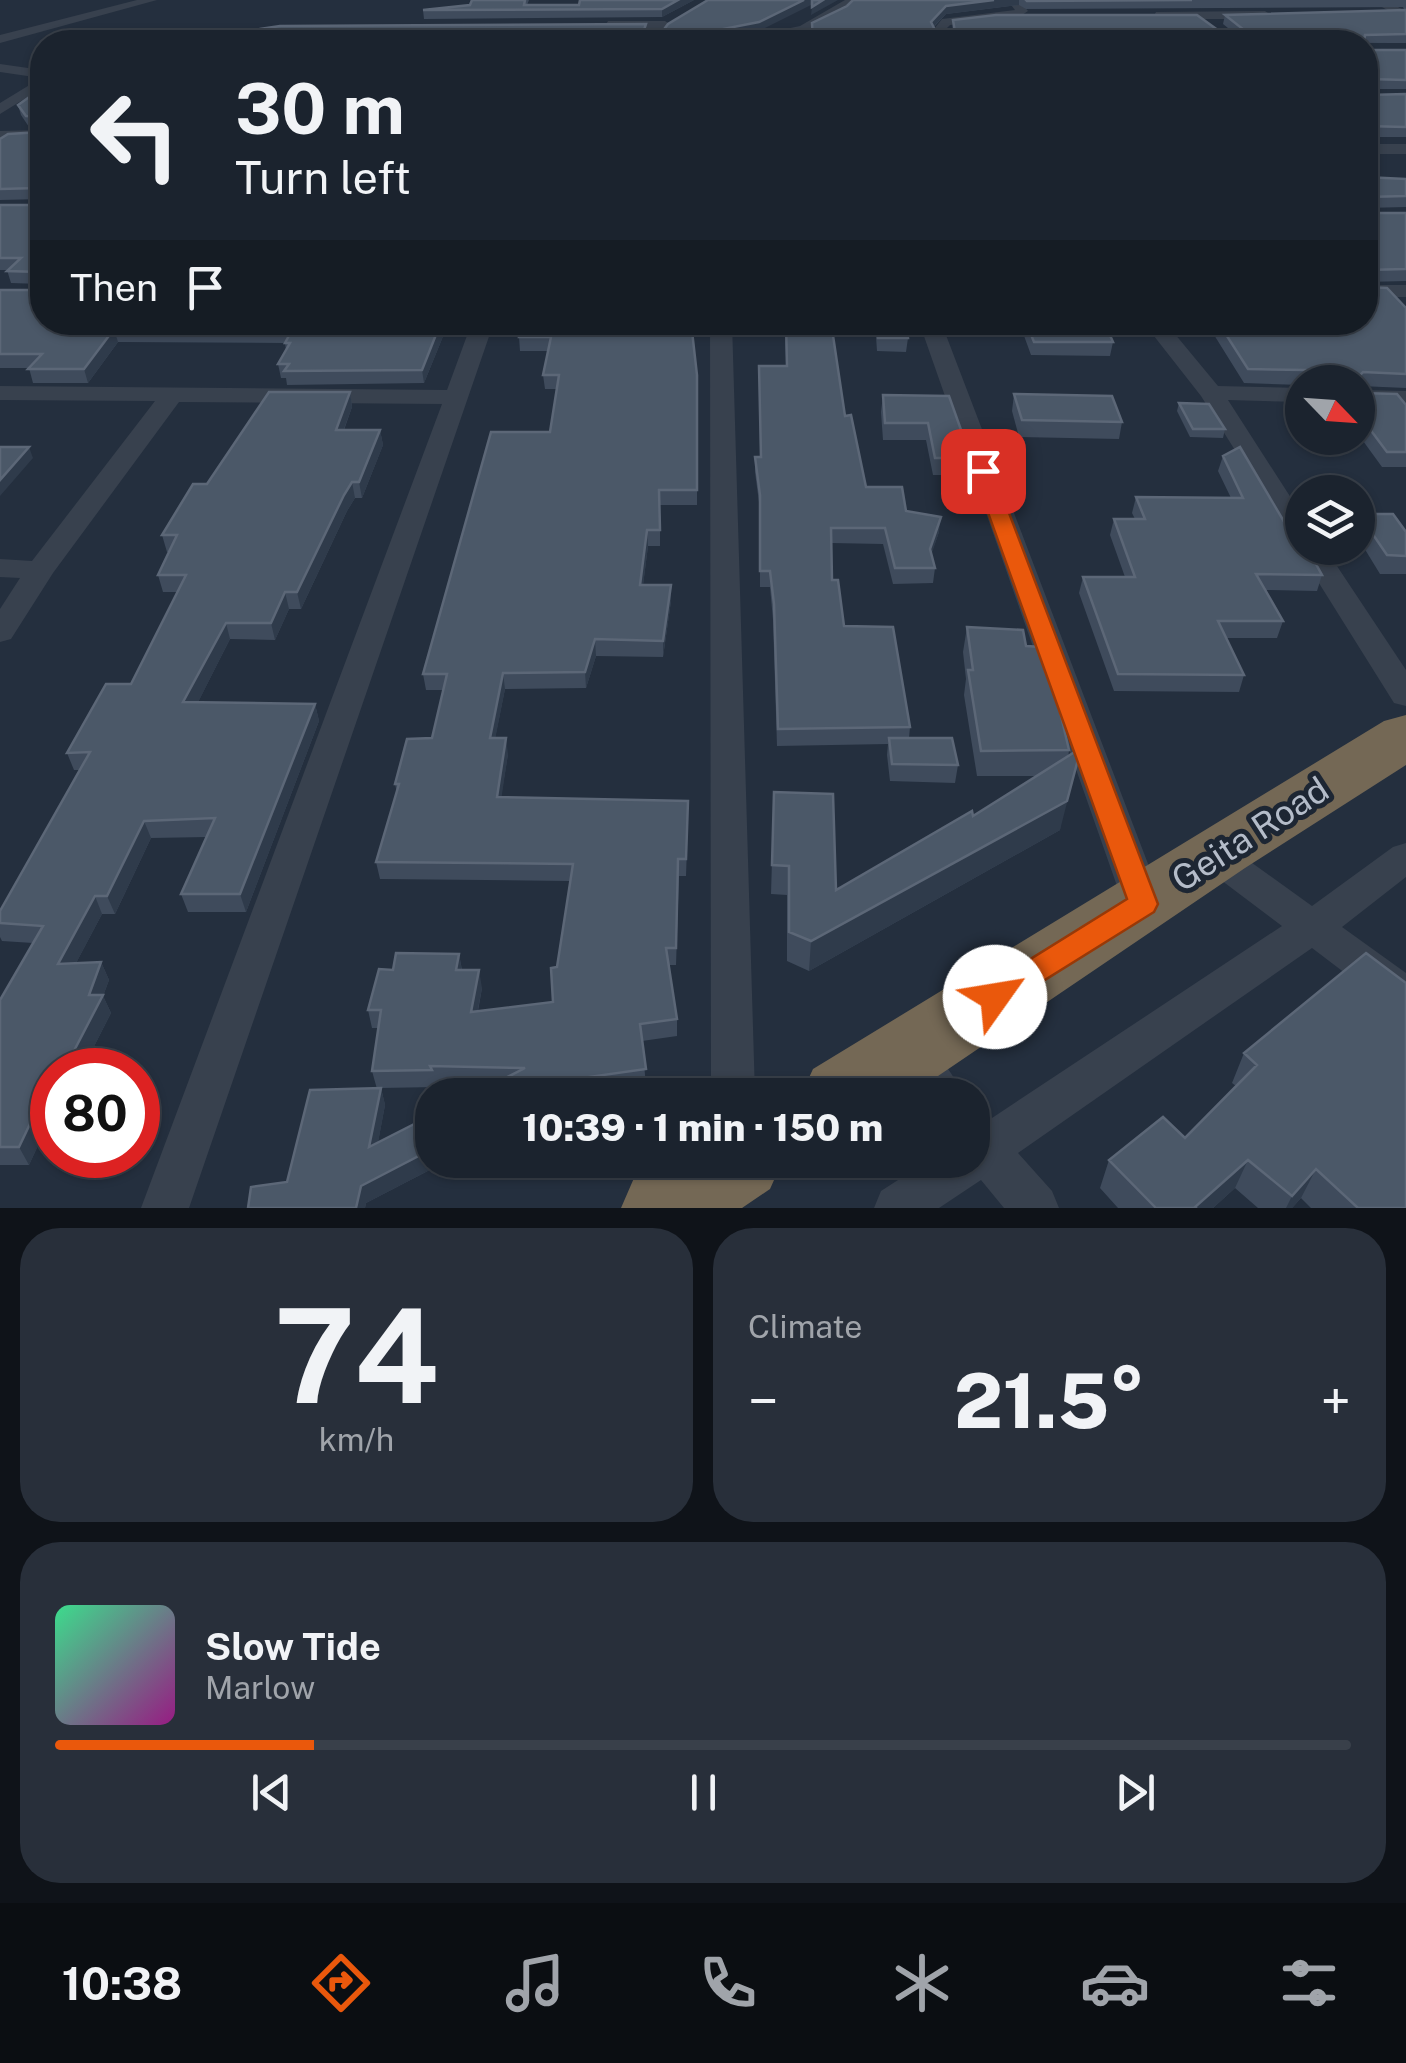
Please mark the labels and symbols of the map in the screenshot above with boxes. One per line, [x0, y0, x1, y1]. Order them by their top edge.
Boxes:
north arrow [1285, 365, 1375, 455]
pin [941, 429, 1026, 514]
street label: Geita Road [1164, 768, 1336, 900]
position arrow [943, 945, 1047, 1049]
speed limit sign: 80 [30, 1048, 160, 1178]

